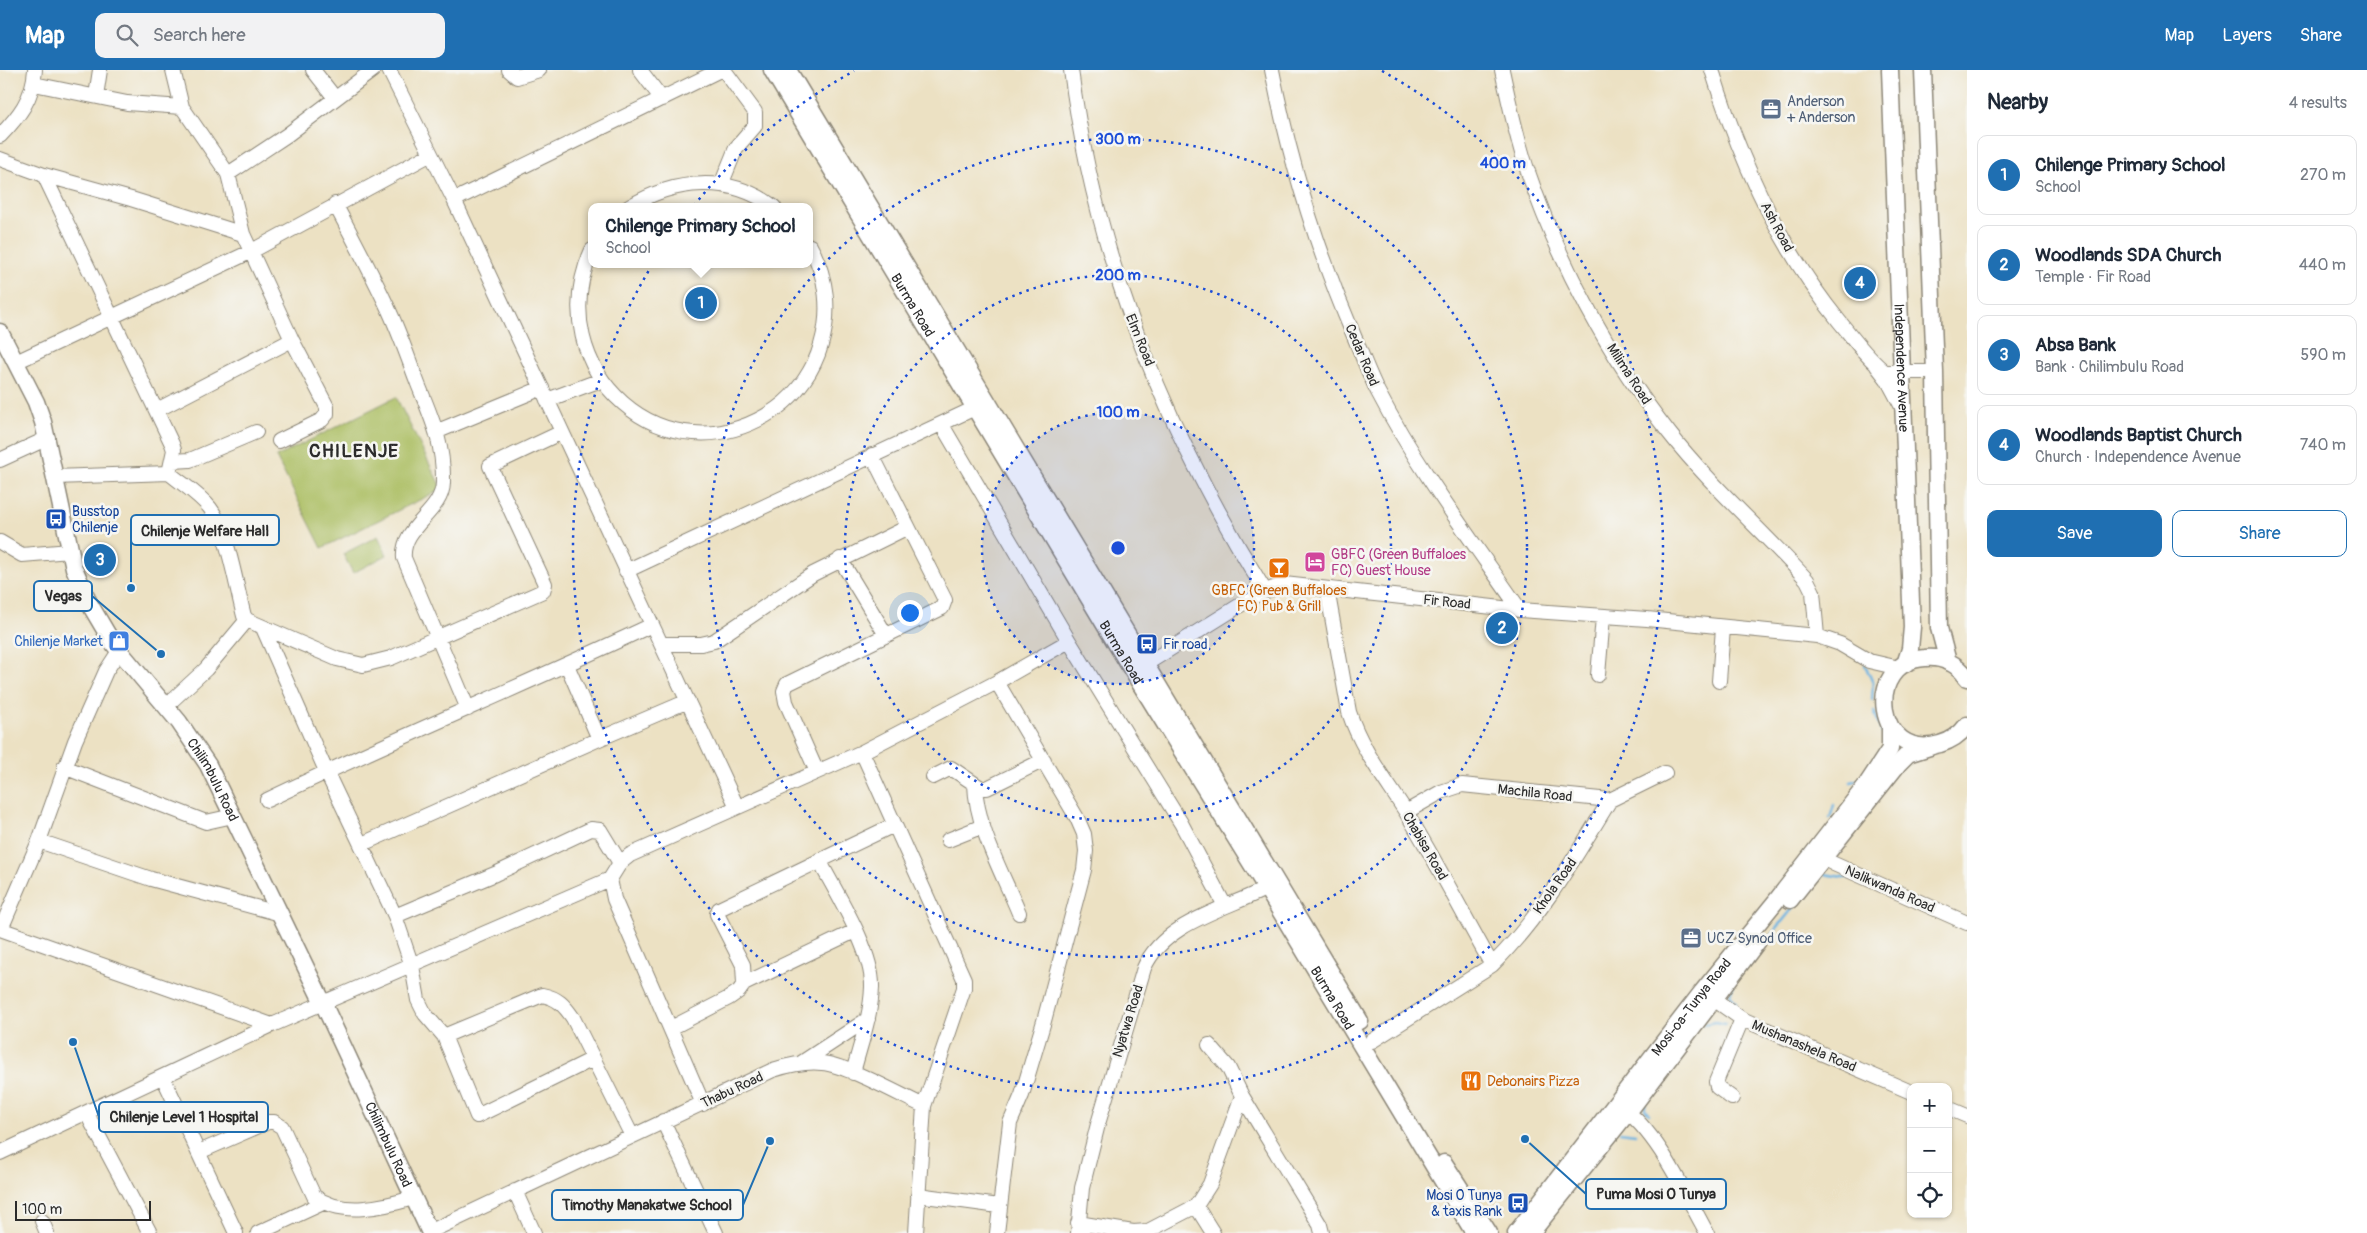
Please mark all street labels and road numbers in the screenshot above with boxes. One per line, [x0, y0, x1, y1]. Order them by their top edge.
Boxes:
street label: Ash Road [1757, 199, 1797, 255]
street label: Burma Road [887, 270, 939, 340]
street label: Independence Avenue [1891, 303, 1913, 432]
street label: Elm Road [1122, 311, 1158, 369]
street label: Cedar Road [1341, 321, 1383, 389]
street label: Milima Road [1603, 340, 1655, 408]
street label: Fir Road [1422, 591, 1472, 613]
street label: Burma Road [1096, 617, 1147, 687]
street label: Chilimbulu Road [184, 735, 242, 824]
street label: Machila Road [1497, 781, 1573, 805]
street label: Chabisa Road [1399, 809, 1451, 883]
street label: Khola Road [1530, 855, 1581, 917]
street label: Nalikwanda Road [1842, 862, 1938, 916]
street label: Mosi-oa-Tunya Road [1648, 955, 1735, 1059]
street label: Burma Road [1307, 963, 1358, 1033]
street label: Nyatwa Road [1109, 982, 1147, 1059]
street label: Mushanashela Road [1749, 1016, 1859, 1076]
street label: Thabu Road [698, 1068, 766, 1112]
street label: Chilimbulu Road [362, 1099, 416, 1190]

